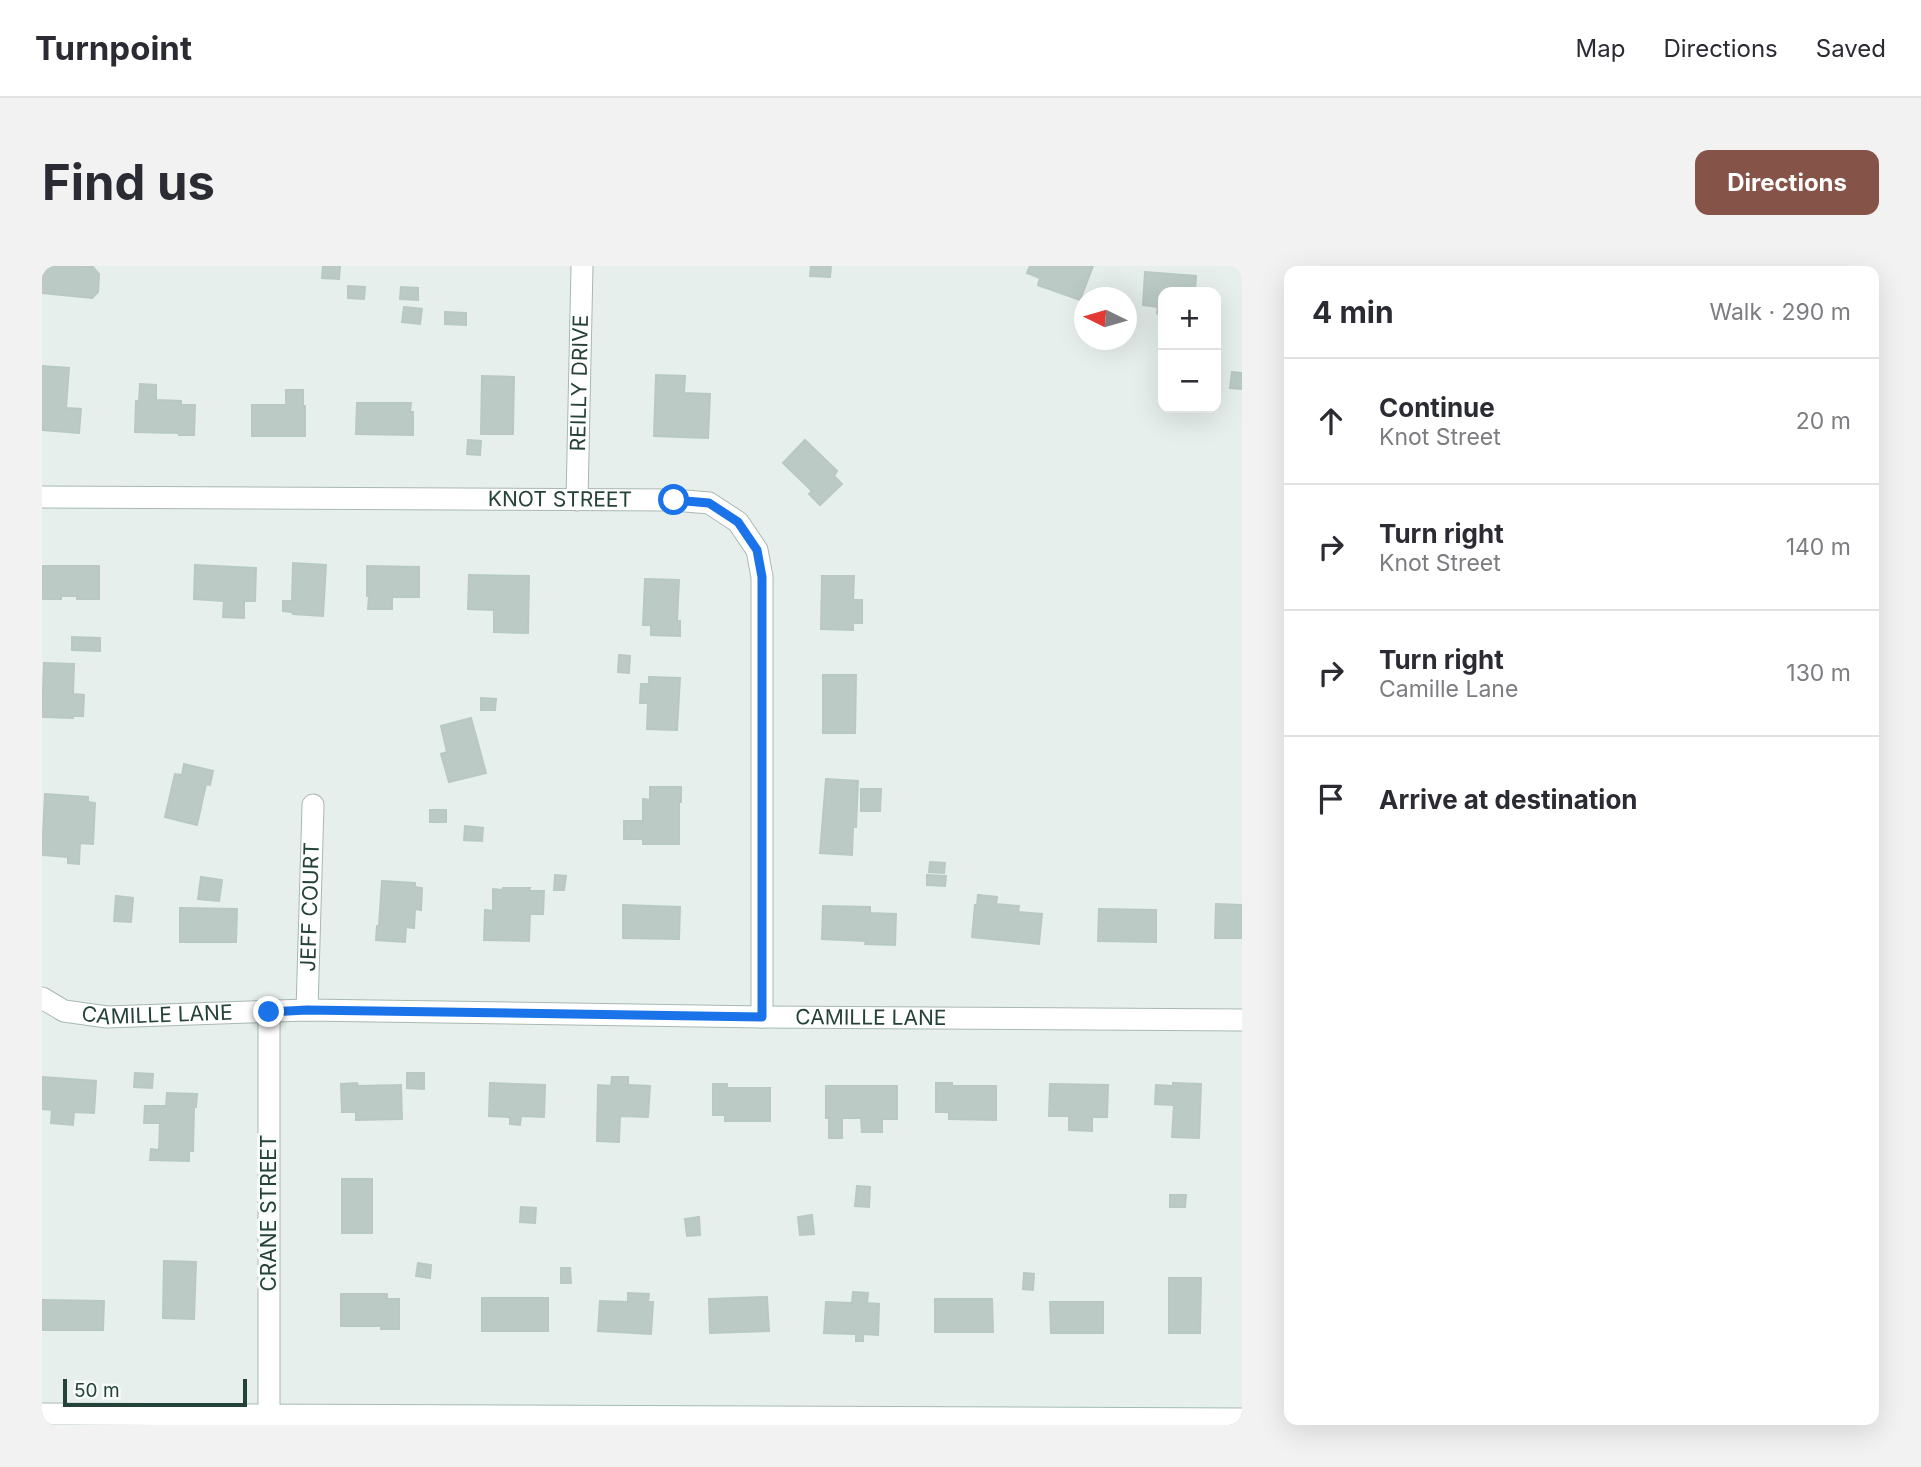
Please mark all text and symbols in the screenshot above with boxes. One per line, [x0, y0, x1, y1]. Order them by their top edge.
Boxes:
text: Turnpoint [35, 28, 192, 68]
text: Map [1576, 34, 1625, 63]
text: Directions [1663, 34, 1778, 63]
text: Saved [1816, 34, 1886, 63]
button: Directions [1695, 150, 1879, 215]
text: Find us [42, 153, 215, 212]
north arrow [1074, 287, 1137, 350]
map controls [1158, 287, 1221, 413]
button: + [1158, 287, 1221, 350]
text: 4 min [1312, 294, 1394, 330]
text: Walk · 290 m [1709, 298, 1851, 326]
street label: REILLY DRIVE [565, 315, 593, 451]
button: − [1158, 350, 1221, 413]
text: Continue [1379, 392, 1495, 423]
icon: ahead [1312, 402, 1350, 440]
text: 20 m [1796, 407, 1851, 435]
text: Knot Street [1379, 423, 1501, 451]
route start [658, 484, 689, 515]
street label: KNOT STREET [488, 486, 632, 512]
text: Turn right [1379, 518, 1504, 549]
icon: right [1312, 528, 1350, 566]
text: 140 m [1786, 533, 1851, 561]
text: Knot Street [1379, 549, 1501, 577]
text: Turn right [1379, 644, 1504, 675]
icon: right [1312, 654, 1350, 692]
text: 130 m [1786, 659, 1851, 687]
text: Camille Lane [1379, 675, 1518, 703]
icon: arrive [1312, 780, 1350, 818]
text: Arrive at destination [1379, 784, 1638, 815]
street label: JEFF COURT [295, 842, 324, 972]
route end [253, 996, 284, 1027]
street label: CAMILLE LANE [80, 1000, 233, 1029]
street label: CAMILLE LANE [795, 1004, 947, 1030]
street label: CRANE STREET [256, 1134, 281, 1292]
scale bar [63, 1376, 247, 1408]
text: 50 m [74, 1379, 120, 1402]

